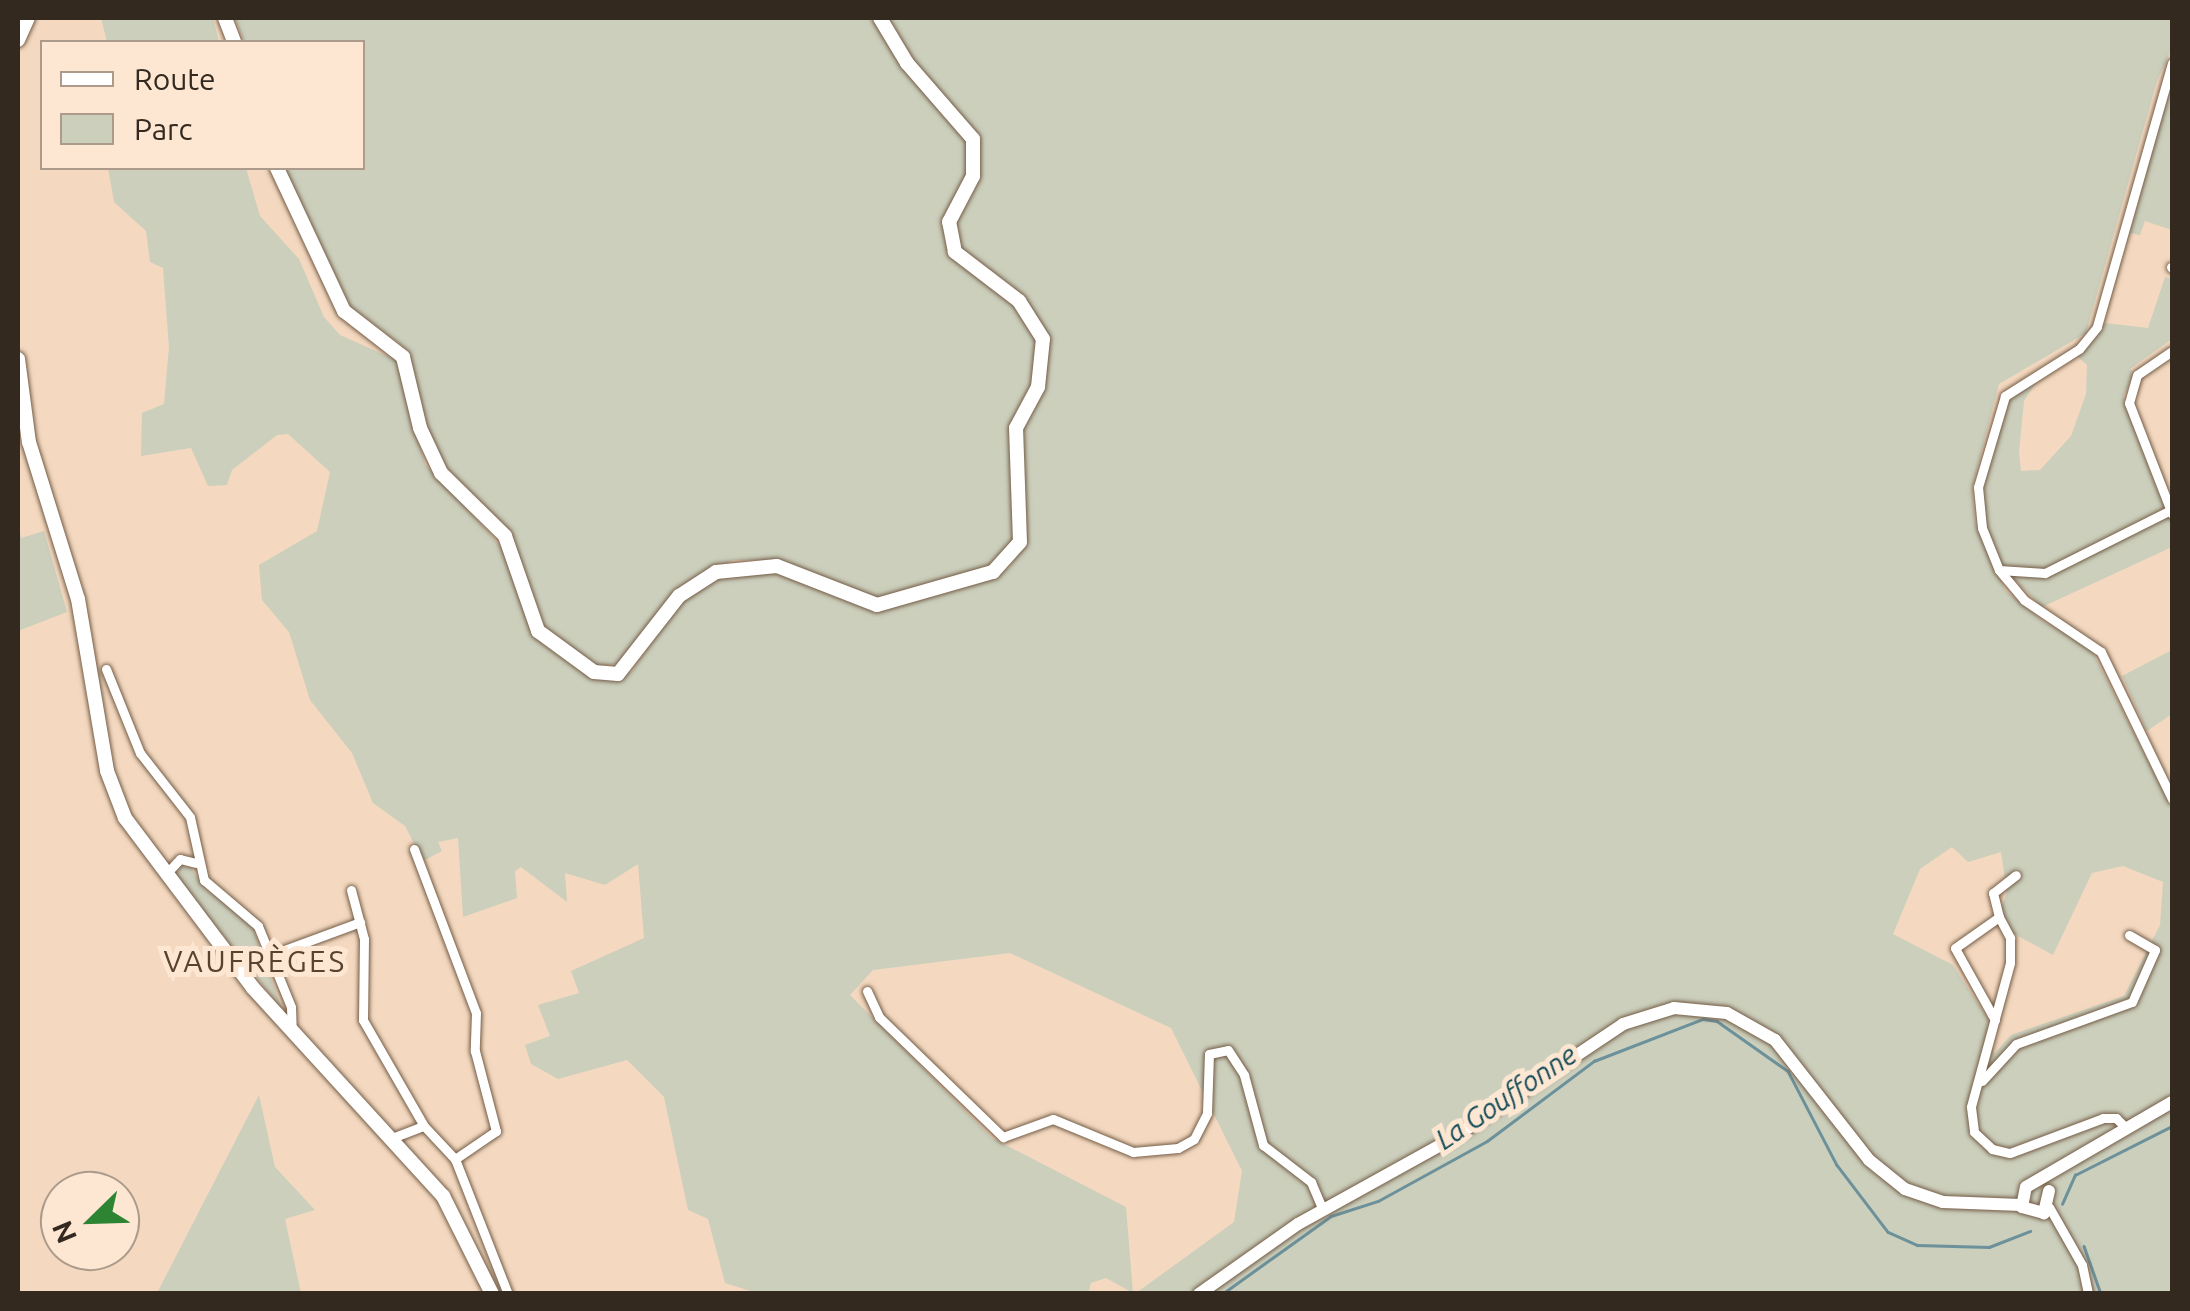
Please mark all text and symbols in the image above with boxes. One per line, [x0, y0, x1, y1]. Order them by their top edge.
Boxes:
legend [40, 40, 365, 170]
text: Route [134, 62, 216, 96]
text: Parc [134, 112, 192, 146]
district label: VAUFRÈGES [163, 943, 347, 979]
water label: La Gouffonne [1429, 1038, 1583, 1156]
north arrow [40, 1171, 140, 1271]
text: N [45, 1216, 82, 1248]

